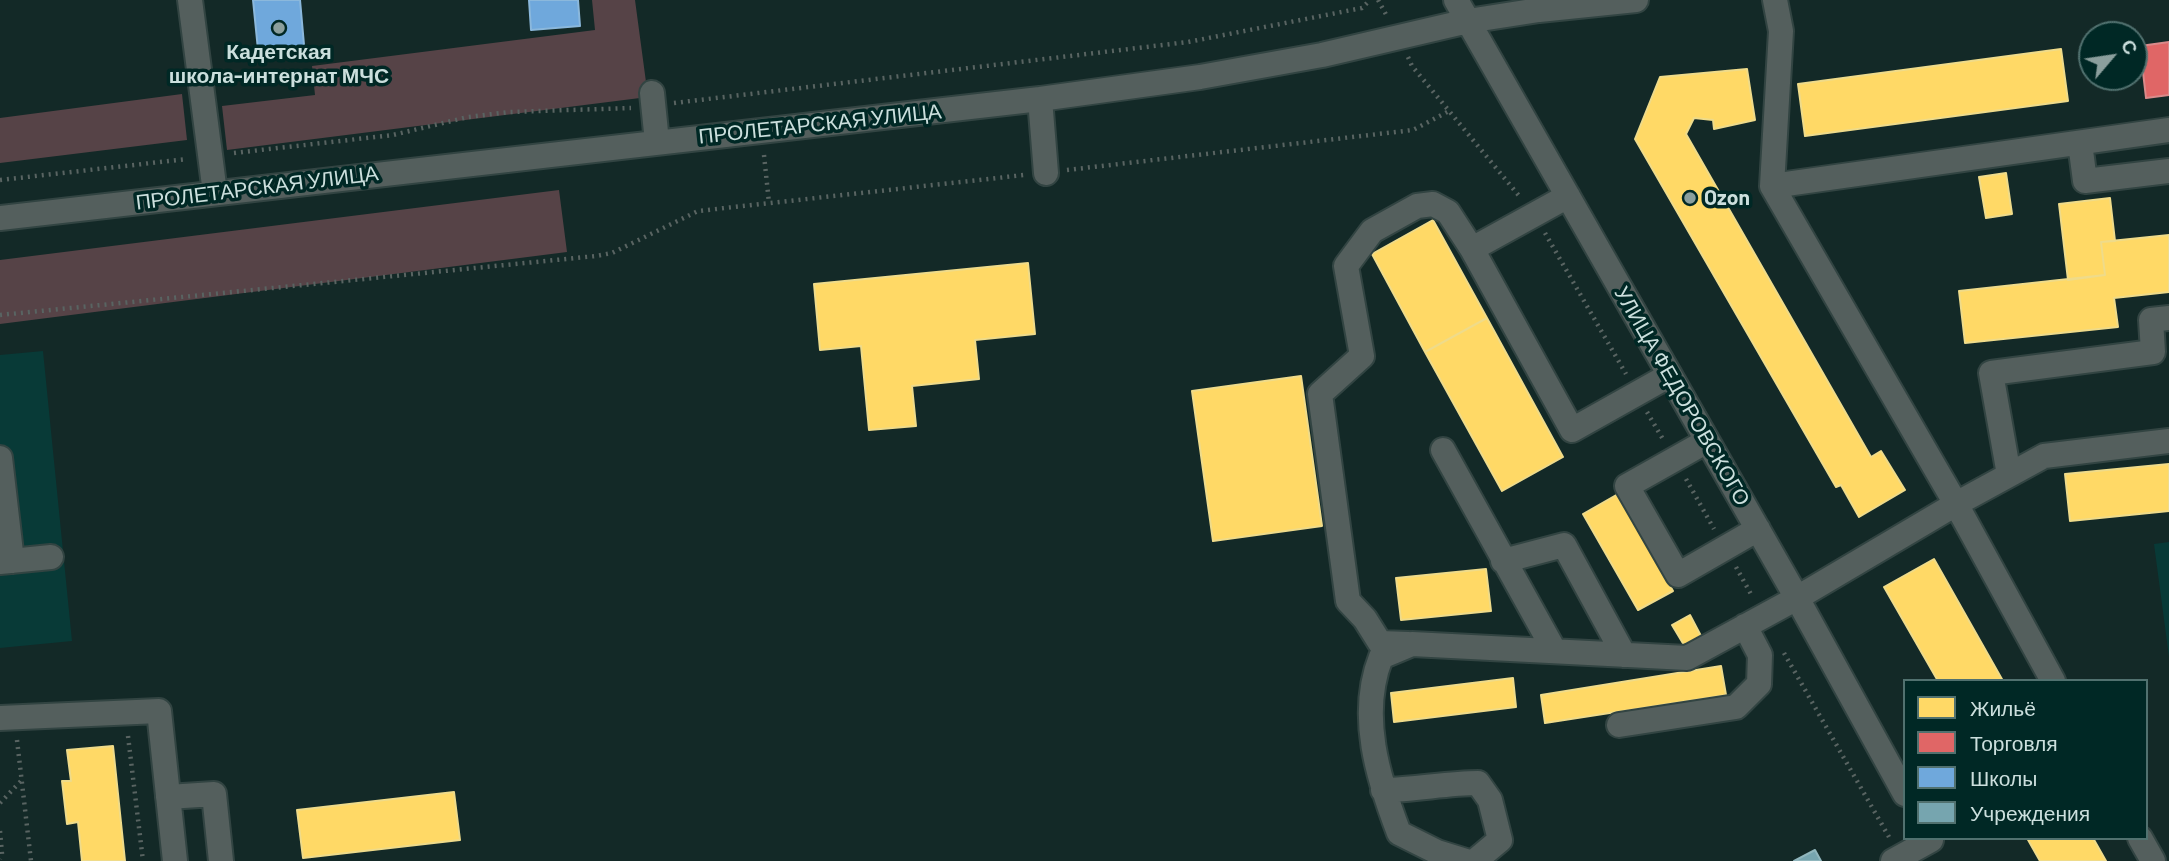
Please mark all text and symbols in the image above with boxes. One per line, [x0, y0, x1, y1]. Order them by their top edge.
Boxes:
marker: Кадетская школа-интернат МЧС [271, 20, 287, 36]
north arrow [2078, 21, 2148, 91]
text: С [2117, 35, 2143, 58]
place label: Кадетская школа-интернат МЧС [169, 39, 389, 89]
street label: ПРОЛЕТАРСКАЯ УЛИЦА [697, 99, 943, 149]
street label: ПРОЛЕТАРСКАЯ УЛИЦА [134, 161, 380, 215]
place label: Ozon [1704, 185, 1750, 211]
marker: Ozon [1682, 190, 1698, 206]
street label: УЛИЦА ФЕДОРОВСКОГО [1609, 282, 1755, 510]
legend [1903, 679, 2148, 840]
text: Жильё [1970, 695, 2036, 720]
text: Торговля [1970, 730, 2058, 755]
text: Школы [1970, 765, 2037, 790]
text: Учреждения [1970, 800, 2090, 825]

